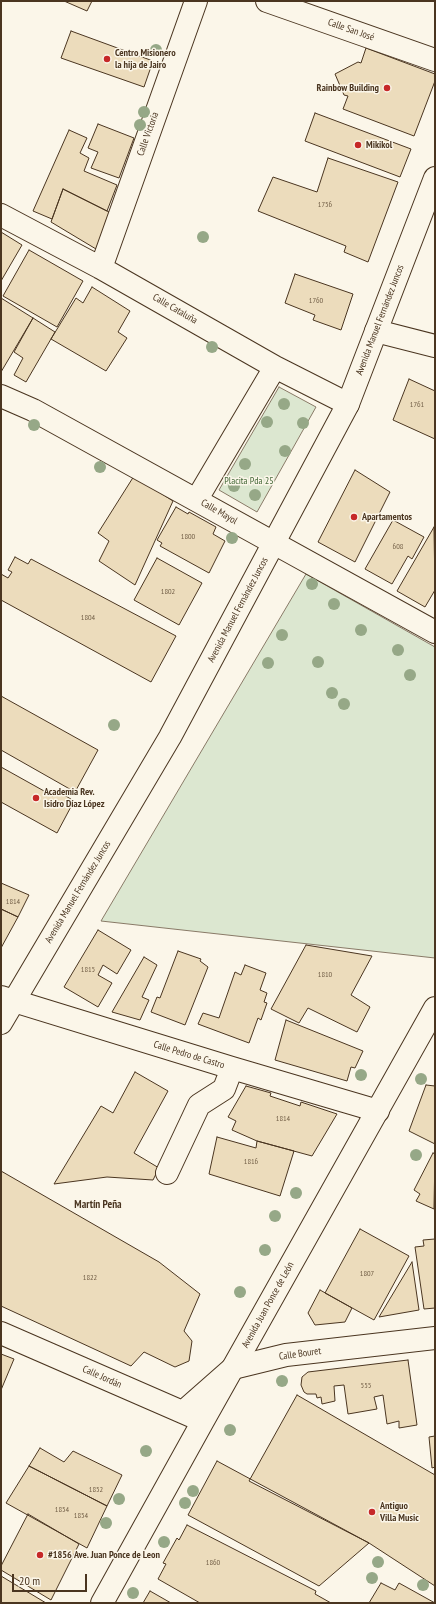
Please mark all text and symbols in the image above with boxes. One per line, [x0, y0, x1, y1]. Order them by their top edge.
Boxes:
street label: Calle San José [326, 16, 376, 44]
place label: Centro Misionero la hija de Jairo [115, 47, 176, 70]
marker: Centro Misionero la hija de Jairo [102, 54, 112, 64]
place label: Rainbow Building [317, 82, 379, 94]
marker: Rainbow Building [382, 83, 392, 93]
street label: Calle Victoria [135, 111, 161, 157]
place label: Mikikol [366, 139, 392, 151]
marker: Mikikol [353, 140, 363, 150]
house number: 1756 [318, 200, 332, 210]
street label: Avenida Manuel Fernández Juncos [353, 263, 407, 377]
street label: Calle Cataluña [151, 291, 199, 327]
house number: 1760 [309, 296, 323, 306]
house number: 1761 [410, 400, 424, 410]
park label: Placita Pda 25 [224, 475, 274, 487]
street label: Calle Mayol [199, 497, 239, 527]
place label: Apartamentos [362, 511, 412, 523]
marker: Apartamentos [349, 512, 359, 522]
house number: 1800 [181, 532, 195, 542]
house number: 608 [393, 542, 403, 552]
street label: Avenida Manuel Fernández Juncos [205, 555, 271, 665]
house number: 1802 [161, 587, 175, 597]
house number: 1804 [81, 613, 95, 623]
place label: Academia Rev. Isidro Díaz López [44, 786, 105, 810]
marker: Academia Rev. Isidro Díaz López [31, 793, 41, 803]
street label: Avenida Manuel Fernández Juncos [43, 839, 113, 945]
house number: 1814 [6, 897, 20, 907]
house number: 1815 [81, 965, 95, 975]
house number: 1810 [318, 970, 332, 980]
street label: Calle Pedro de Castro [152, 1039, 226, 1071]
house number: 1814 [276, 1114, 290, 1124]
house number: 1816 [244, 1157, 258, 1167]
district label: Martín Peña [74, 1198, 122, 1212]
street label: Avenida Juan Ponce de León [239, 1260, 297, 1350]
house number: 1807 [360, 1269, 374, 1279]
house number: 1822 [83, 1273, 97, 1283]
street label: Calle Bouret [278, 1345, 322, 1363]
street label: Calle Jordán [81, 1363, 123, 1391]
house number: 555 [361, 1381, 371, 1391]
house number: 1852 [89, 1485, 103, 1495]
place label: Antiguo Villa Music [380, 1500, 419, 1524]
house number: 1854 [55, 1505, 69, 1515]
marker: Antiguo Villa Music [367, 1507, 377, 1517]
house number: 1854 [74, 1511, 88, 1521]
place label: #1856 Ave. Juan Ponce de Leon [48, 1549, 160, 1561]
marker: #1856 Ave. Juan Ponce de Leon [35, 1550, 45, 1560]
house number: 1860 [206, 1558, 220, 1568]
scale bar [14, 1566, 89, 1592]
text: 20 m [19, 1573, 40, 1588]

